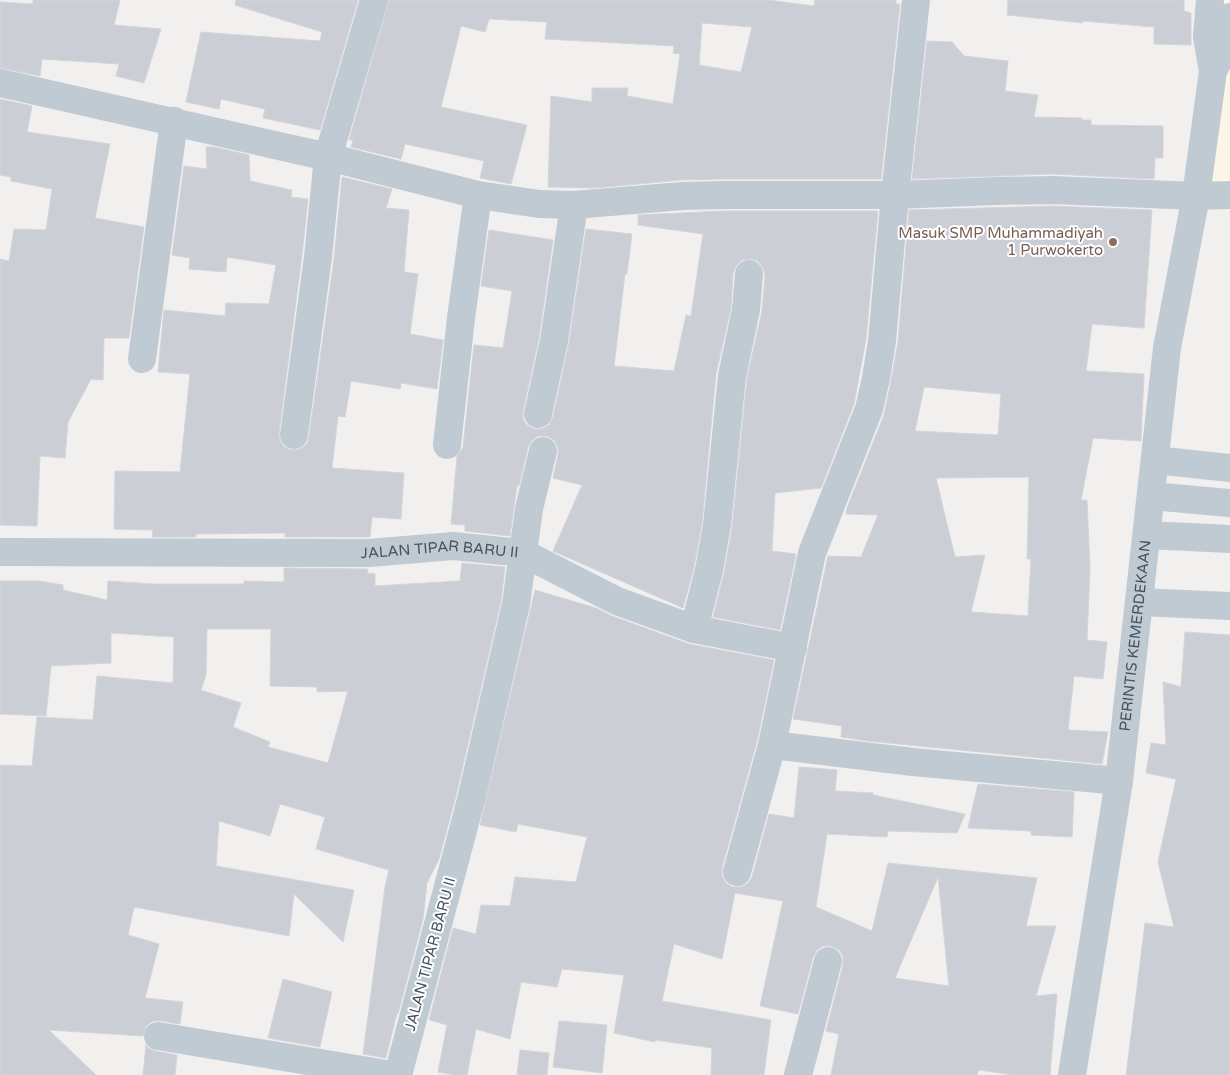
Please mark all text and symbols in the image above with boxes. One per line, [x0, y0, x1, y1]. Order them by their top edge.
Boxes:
place label: Masuk SMP Muhammadiyah 1 Purwokerto [898, 224, 1103, 259]
marker: Masuk SMP Muhammadiyah 1 Purwokerto [1107, 236, 1119, 248]
street label: JALAN TIPAR BARU II [361, 537, 520, 562]
street label: PERINTIS KEMERDEKAAN [1116, 539, 1155, 732]
street label: JALAN TIPAR BARU II [401, 875, 459, 1033]

